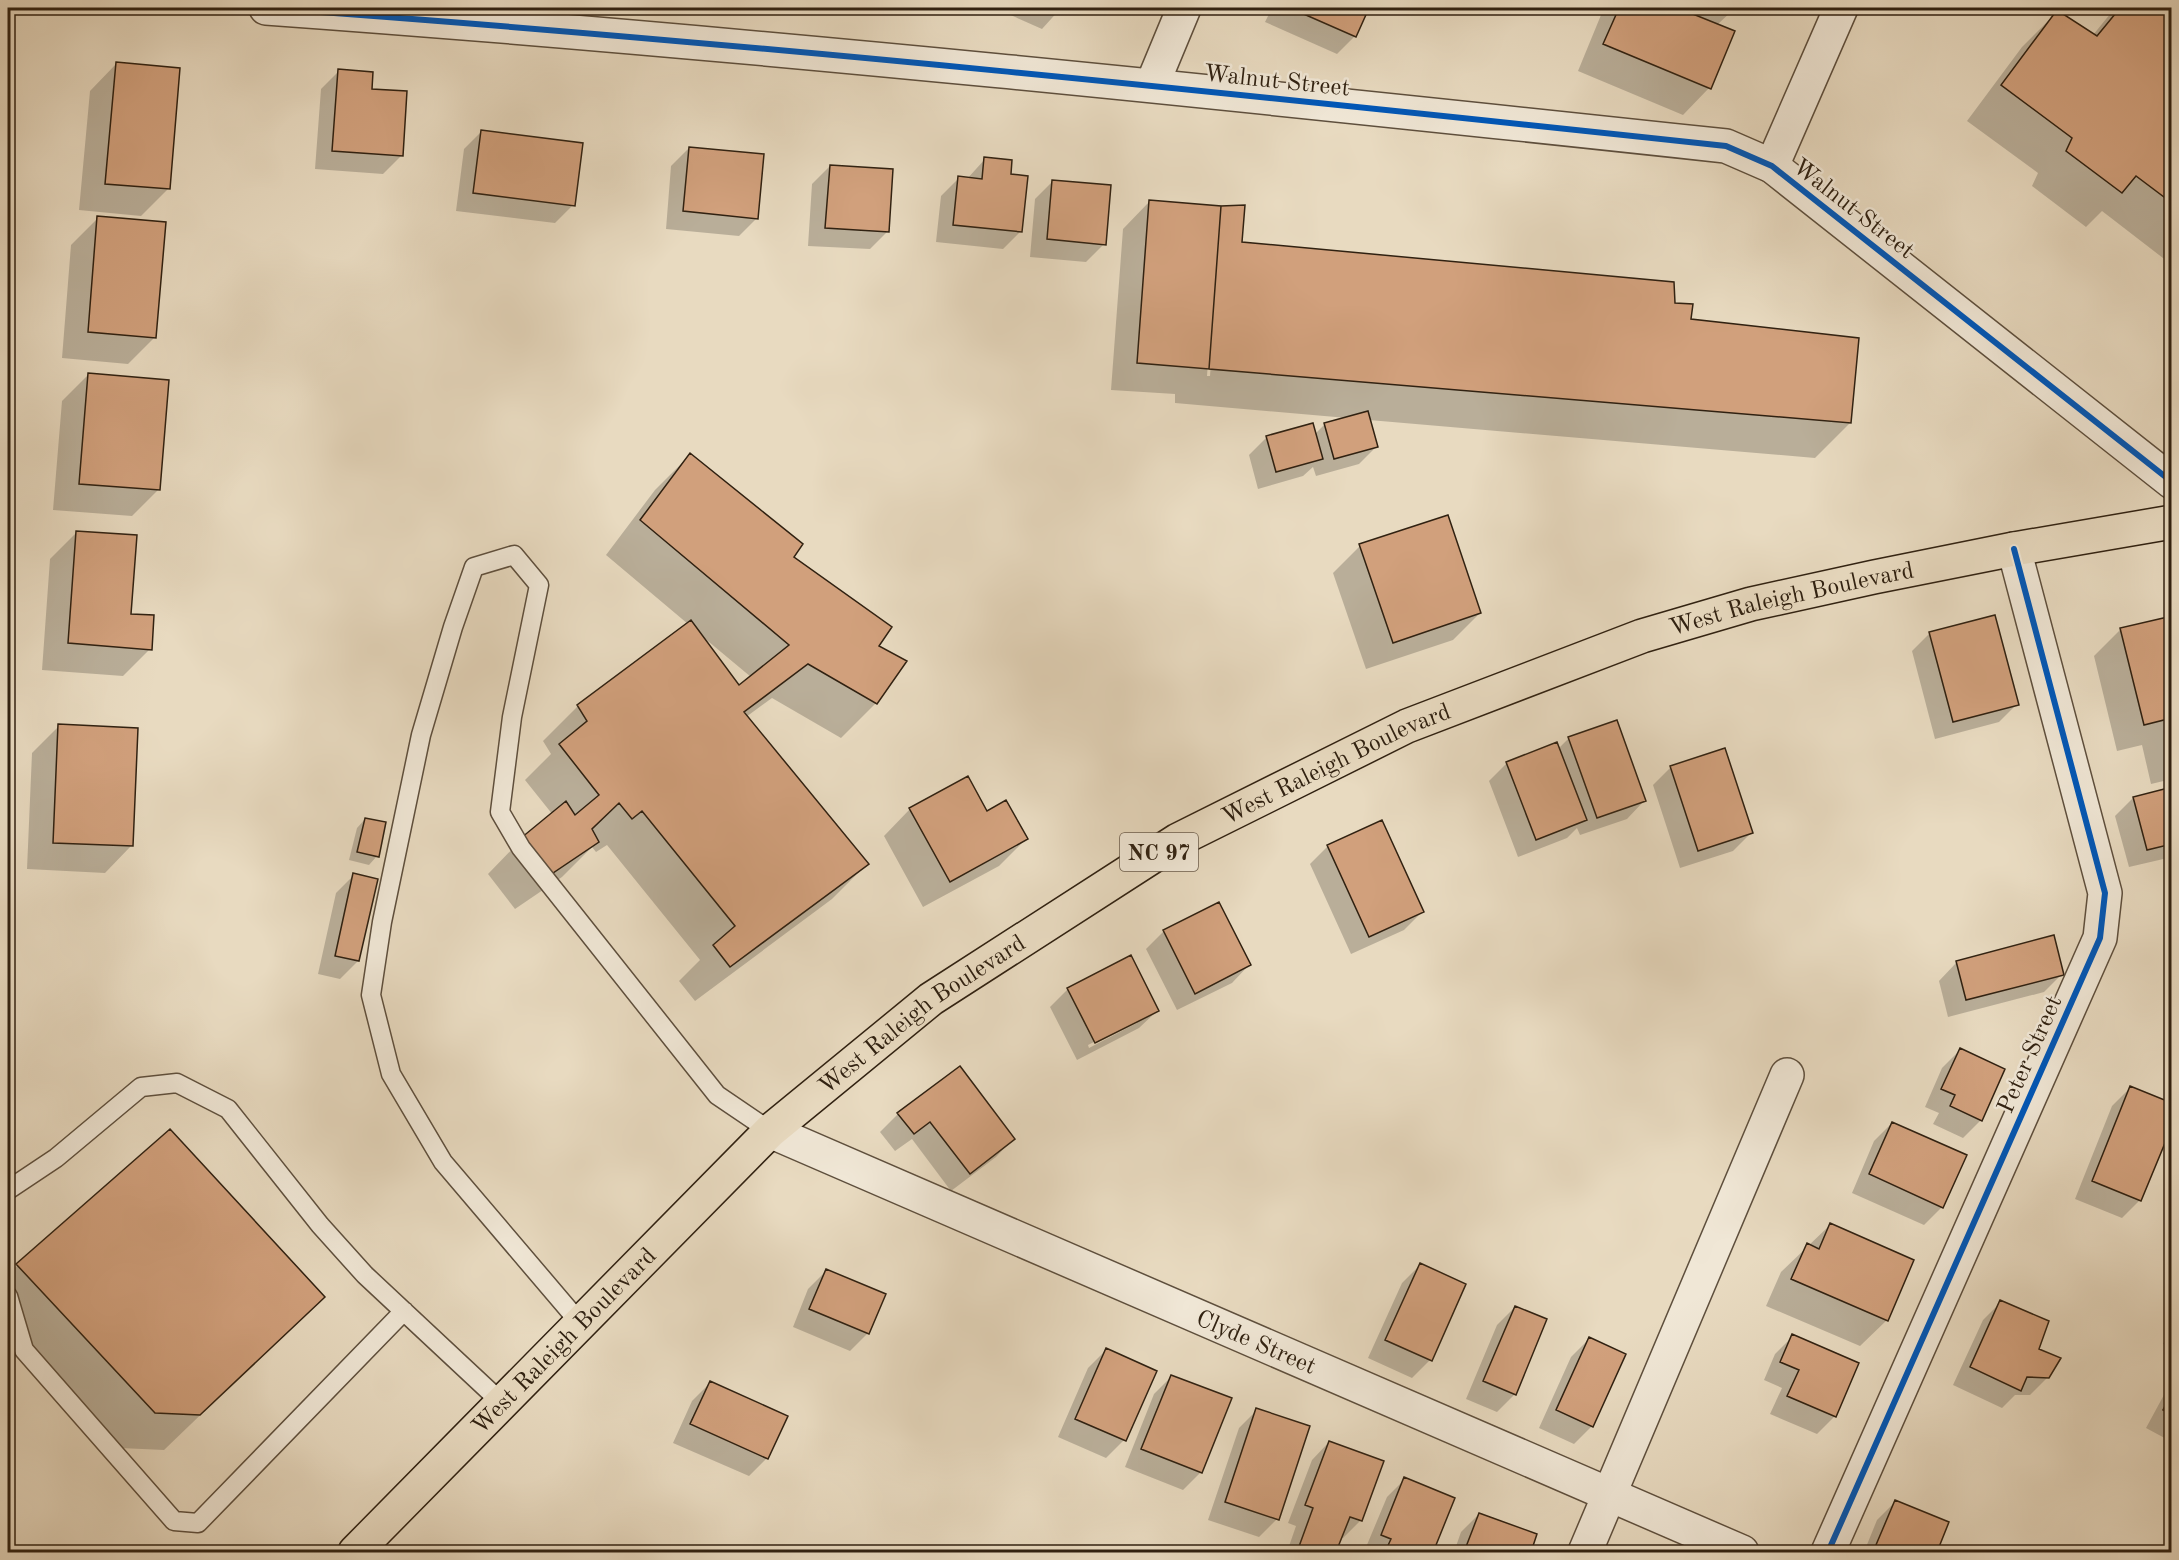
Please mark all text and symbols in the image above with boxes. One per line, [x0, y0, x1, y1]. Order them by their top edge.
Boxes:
street label: Walnut Street [1203, 62, 1351, 102]
street label: Walnut Street [1788, 155, 1918, 264]
street label: West Raleigh Boulevard [1667, 559, 1916, 641]
street label: West Raleigh Boulevard [1219, 700, 1454, 830]
road number: NC 97 [1120, 833, 1198, 871]
street label: West Raleigh Boulevard [815, 932, 1030, 1100]
street label: Peter Street [1994, 993, 2067, 1117]
street label: West Raleigh Boulevard [468, 1244, 661, 1440]
street label: Clyde Street [1192, 1307, 1319, 1380]

